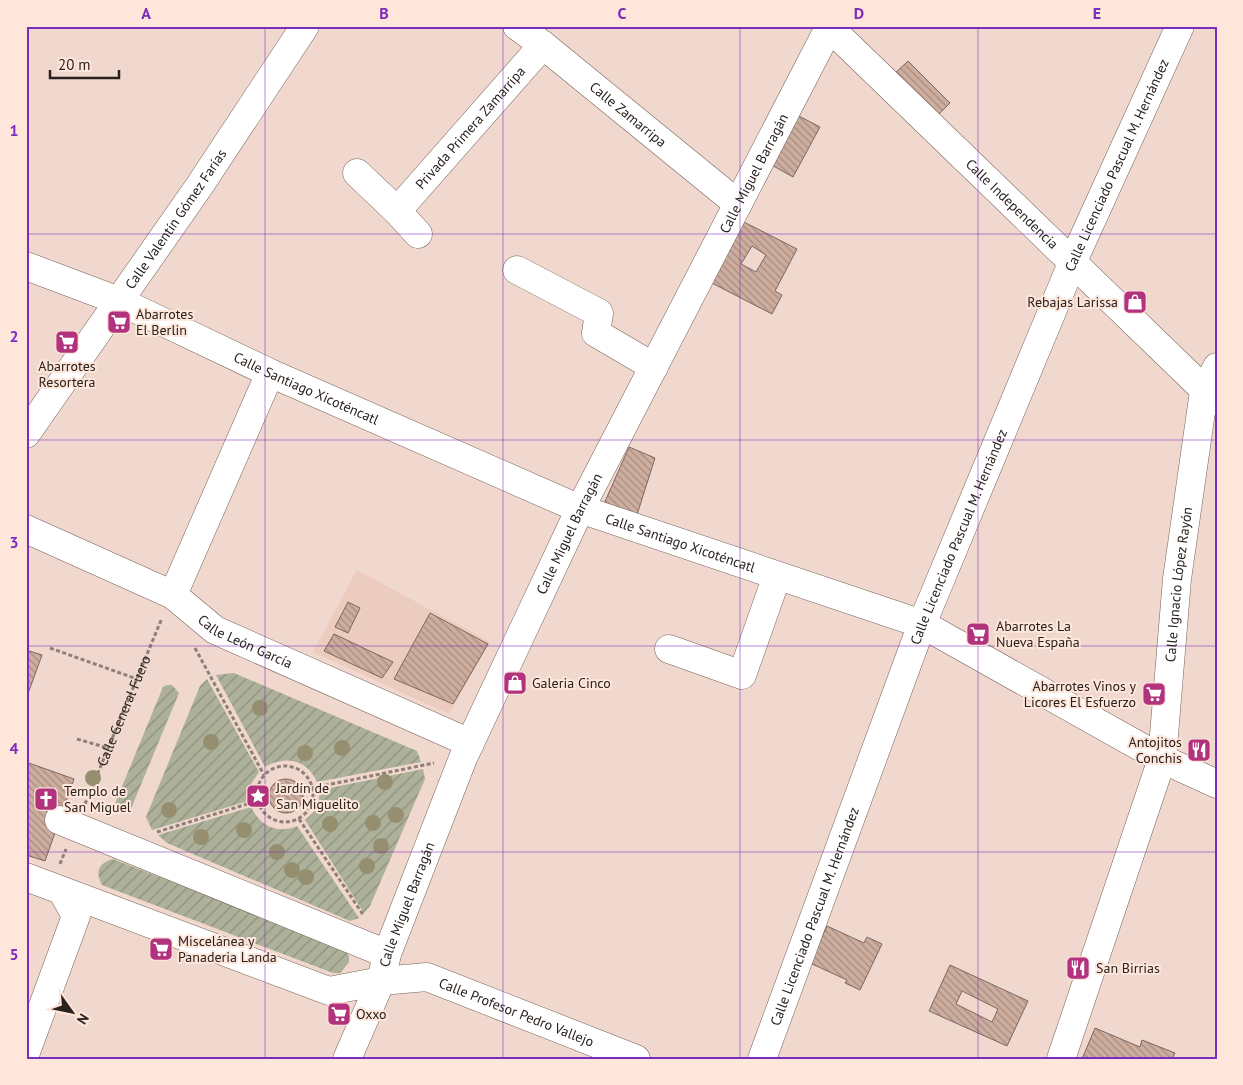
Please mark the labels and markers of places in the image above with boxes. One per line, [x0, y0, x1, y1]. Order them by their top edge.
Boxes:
shop icon: Rebajas Larissa [1122, 289, 1148, 315]
place label: Rebajas Larissa [1027, 293, 1118, 311]
place label: Abarrotes El Berlin [136, 305, 193, 339]
supermarket icon: Abarrotes El Berlin [106, 309, 132, 335]
supermarket icon: Abarrotes Resortera [54, 329, 80, 355]
place label: Abarrotes Resortera [38, 357, 96, 391]
place label: Abarrotes La Nueva España [996, 617, 1080, 651]
supermarket icon: Abarrotes La Nueva España [965, 621, 991, 647]
shop icon: Galeria Cinco [502, 670, 528, 696]
place label: Galeria Cinco [532, 674, 611, 692]
place label: Abarrotes Vinos y Licores El Esfuerzo [1024, 677, 1136, 711]
supermarket icon: Abarrotes Vinos y Licores El Esfuerzo [1141, 681, 1167, 707]
place label: Antojitos Conchis [1129, 733, 1182, 767]
restaurant icon: Antojitos Conchis [1186, 737, 1212, 763]
place label: Jardín de San Miguelito [275, 779, 359, 813]
place label: Templo de San Miguel [64, 782, 131, 816]
place icon: Jardín de San Miguelito [245, 783, 271, 809]
church icon: Templo de San Miguel [33, 786, 59, 812]
place label: Miscelánea y Panaderia Landa [178, 932, 277, 966]
supermarket icon: Miscelánea y Panaderia Landa [148, 936, 174, 962]
restaurant icon: San Birrias [1065, 955, 1091, 981]
place label: San Birrias [1096, 959, 1160, 977]
supermarket icon: Oxxo [326, 1001, 352, 1027]
place label: Oxxo [356, 1005, 387, 1023]

